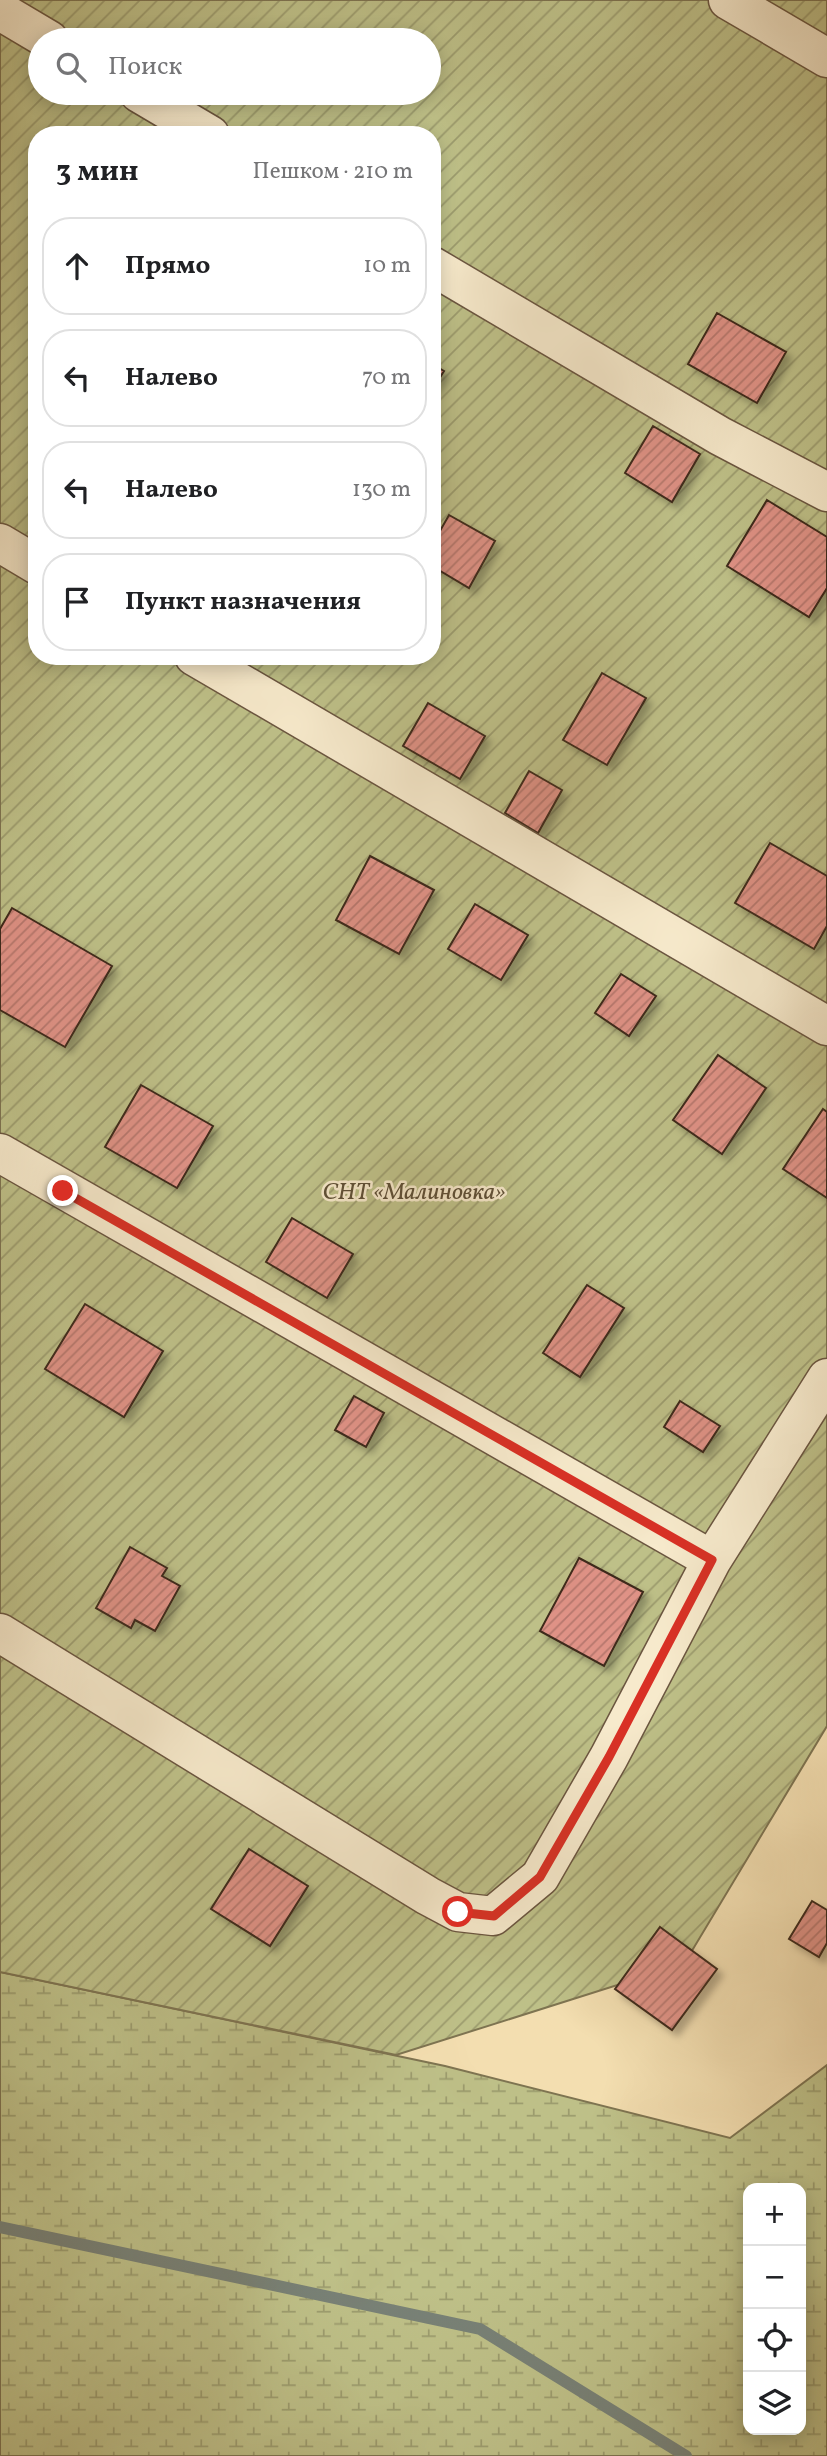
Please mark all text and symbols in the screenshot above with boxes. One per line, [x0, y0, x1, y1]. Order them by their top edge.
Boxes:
search box [28, 28, 441, 105]
icon: search [52, 48, 90, 86]
text: Поиск [108, 49, 182, 85]
text: 3 мин [56, 151, 139, 193]
text: Пешком · 210 m [253, 156, 413, 188]
icon: ahead [58, 247, 96, 285]
text: Прямо [125, 248, 210, 284]
text: 10 m [363, 250, 411, 282]
icon: left [58, 359, 96, 397]
text: Налево [125, 360, 218, 396]
text: 70 m [362, 362, 411, 394]
icon: left [58, 471, 96, 509]
text: Налево [125, 472, 218, 508]
text: 130 m [352, 474, 411, 506]
icon: arrive [58, 583, 96, 621]
text: Пункт назначения [125, 584, 361, 620]
route end [47, 1175, 78, 1206]
park label: СНТ «Малиновка» [322, 1176, 506, 1210]
route start [442, 1896, 473, 1927]
map controls [743, 2183, 806, 2435]
button: + [743, 2183, 806, 2246]
button: − [743, 2246, 806, 2309]
button: locate [743, 2309, 806, 2372]
button: layers [743, 2372, 806, 2435]

